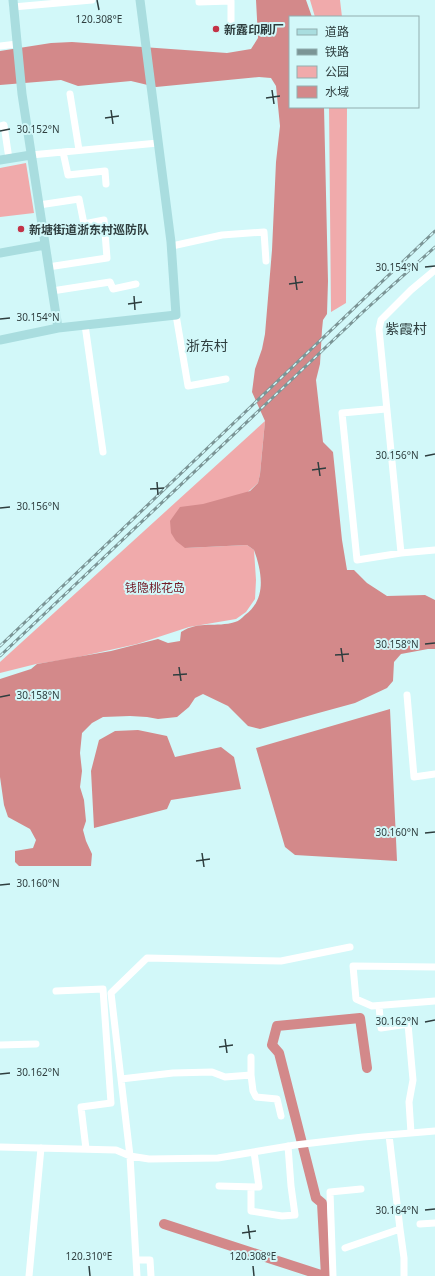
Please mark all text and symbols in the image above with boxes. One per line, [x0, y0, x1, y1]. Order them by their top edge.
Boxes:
text: 120.308°E [76, 12, 122, 26]
legend [289, 16, 419, 108]
place label: 新露印刷厂 [224, 21, 284, 38]
text: 道路 [325, 23, 349, 40]
marker: 新露印刷厂 [211, 24, 221, 34]
text: 铁路 [325, 43, 349, 60]
text: 公园 [325, 63, 349, 80]
text: 水域 [325, 83, 349, 100]
text: 30.152°N [16, 122, 60, 136]
place label: 新塘街道浙东村巡防队 [29, 221, 149, 238]
marker: 新塘街道浙东村巡防队 [16, 224, 26, 234]
text: 30.154°N [375, 260, 419, 274]
text: 30.154°N [16, 310, 60, 324]
district label: 紫霞村 [385, 319, 427, 338]
district label: 浙东村 [186, 336, 228, 355]
text: 30.156°N [375, 448, 419, 462]
text: 30.156°N [16, 499, 60, 513]
park label: 钱隐桃花岛 [125, 579, 185, 596]
text: 30.158°N [375, 637, 419, 651]
text: 30.158°N [16, 688, 60, 702]
text: 30.160°N [375, 825, 419, 839]
text: 30.160°N [16, 876, 60, 890]
text: 30.162°N [375, 1014, 419, 1028]
text: 30.162°N [16, 1065, 60, 1079]
text: 30.164°N [375, 1203, 419, 1217]
text: 120.310°E [66, 1249, 112, 1263]
text: 120.308°E [230, 1249, 276, 1263]

